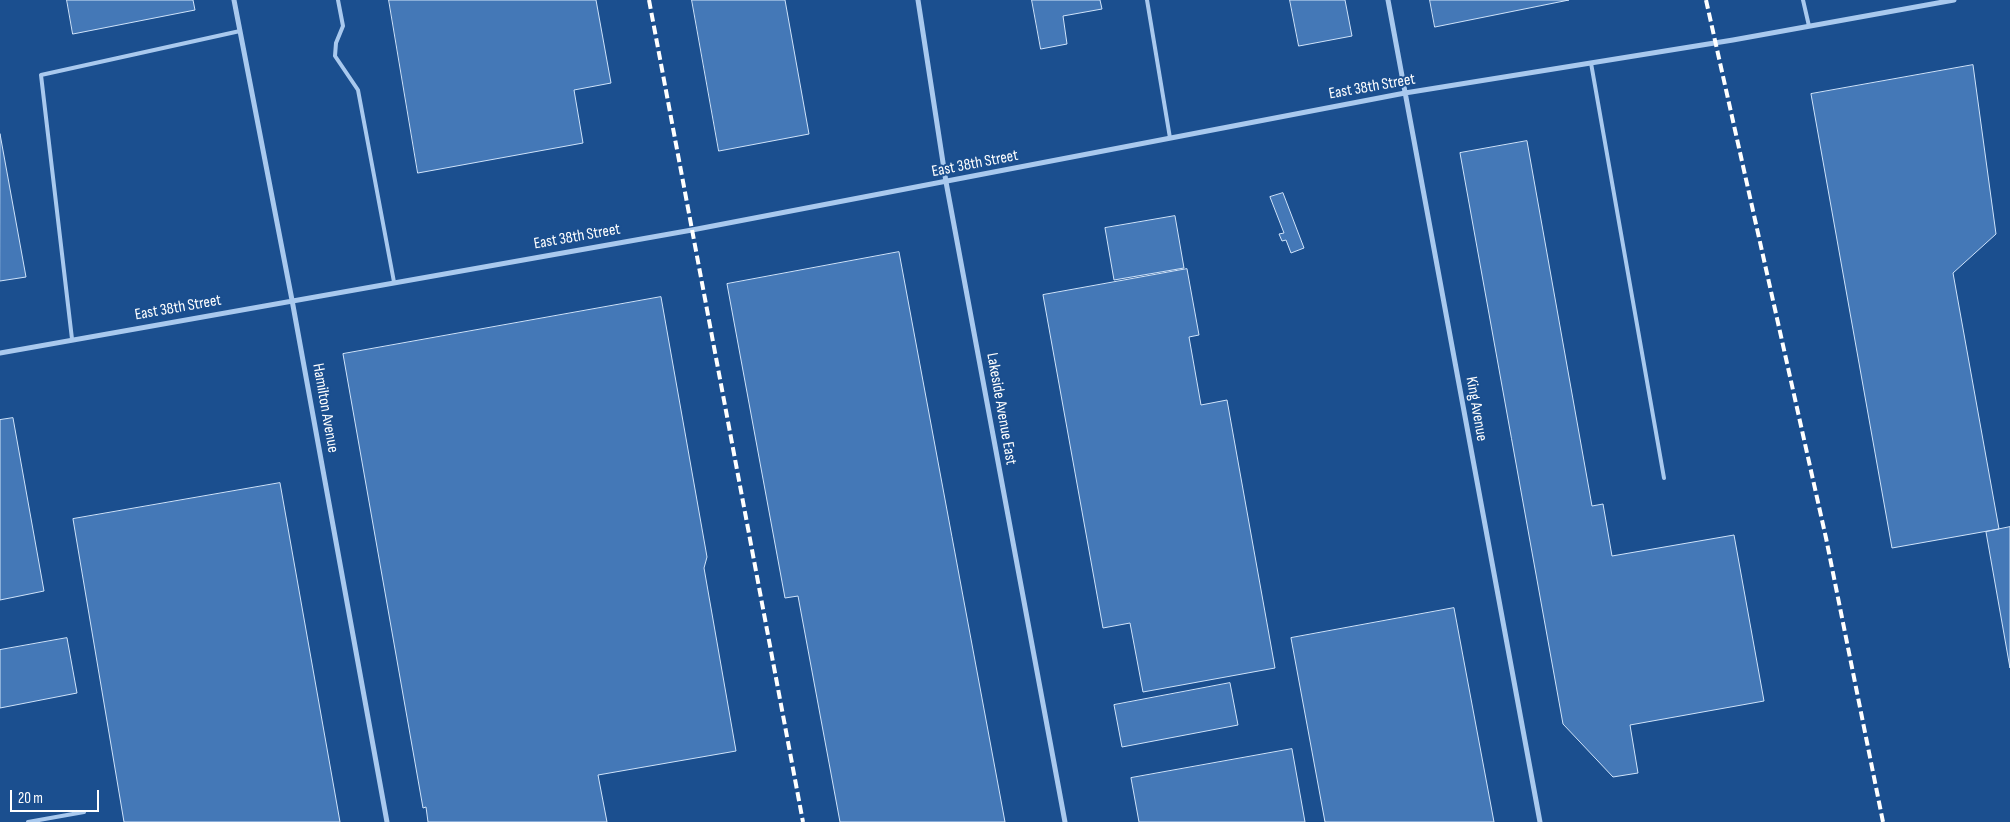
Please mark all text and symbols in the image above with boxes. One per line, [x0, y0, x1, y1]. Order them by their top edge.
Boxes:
street label: East 38th Street [1327, 70, 1417, 104]
street label: East 38th Street [930, 146, 1020, 182]
street label: East 38th Street [532, 220, 622, 254]
street label: East 38th Street [133, 291, 223, 325]
street label: Lakeside Avenue East [982, 351, 1020, 467]
street label: Hamilton Avenue [308, 362, 342, 454]
street label: King Avenue [1461, 375, 1491, 443]
scale bar [12, 780, 101, 812]
text: 20 m [18, 789, 43, 808]

